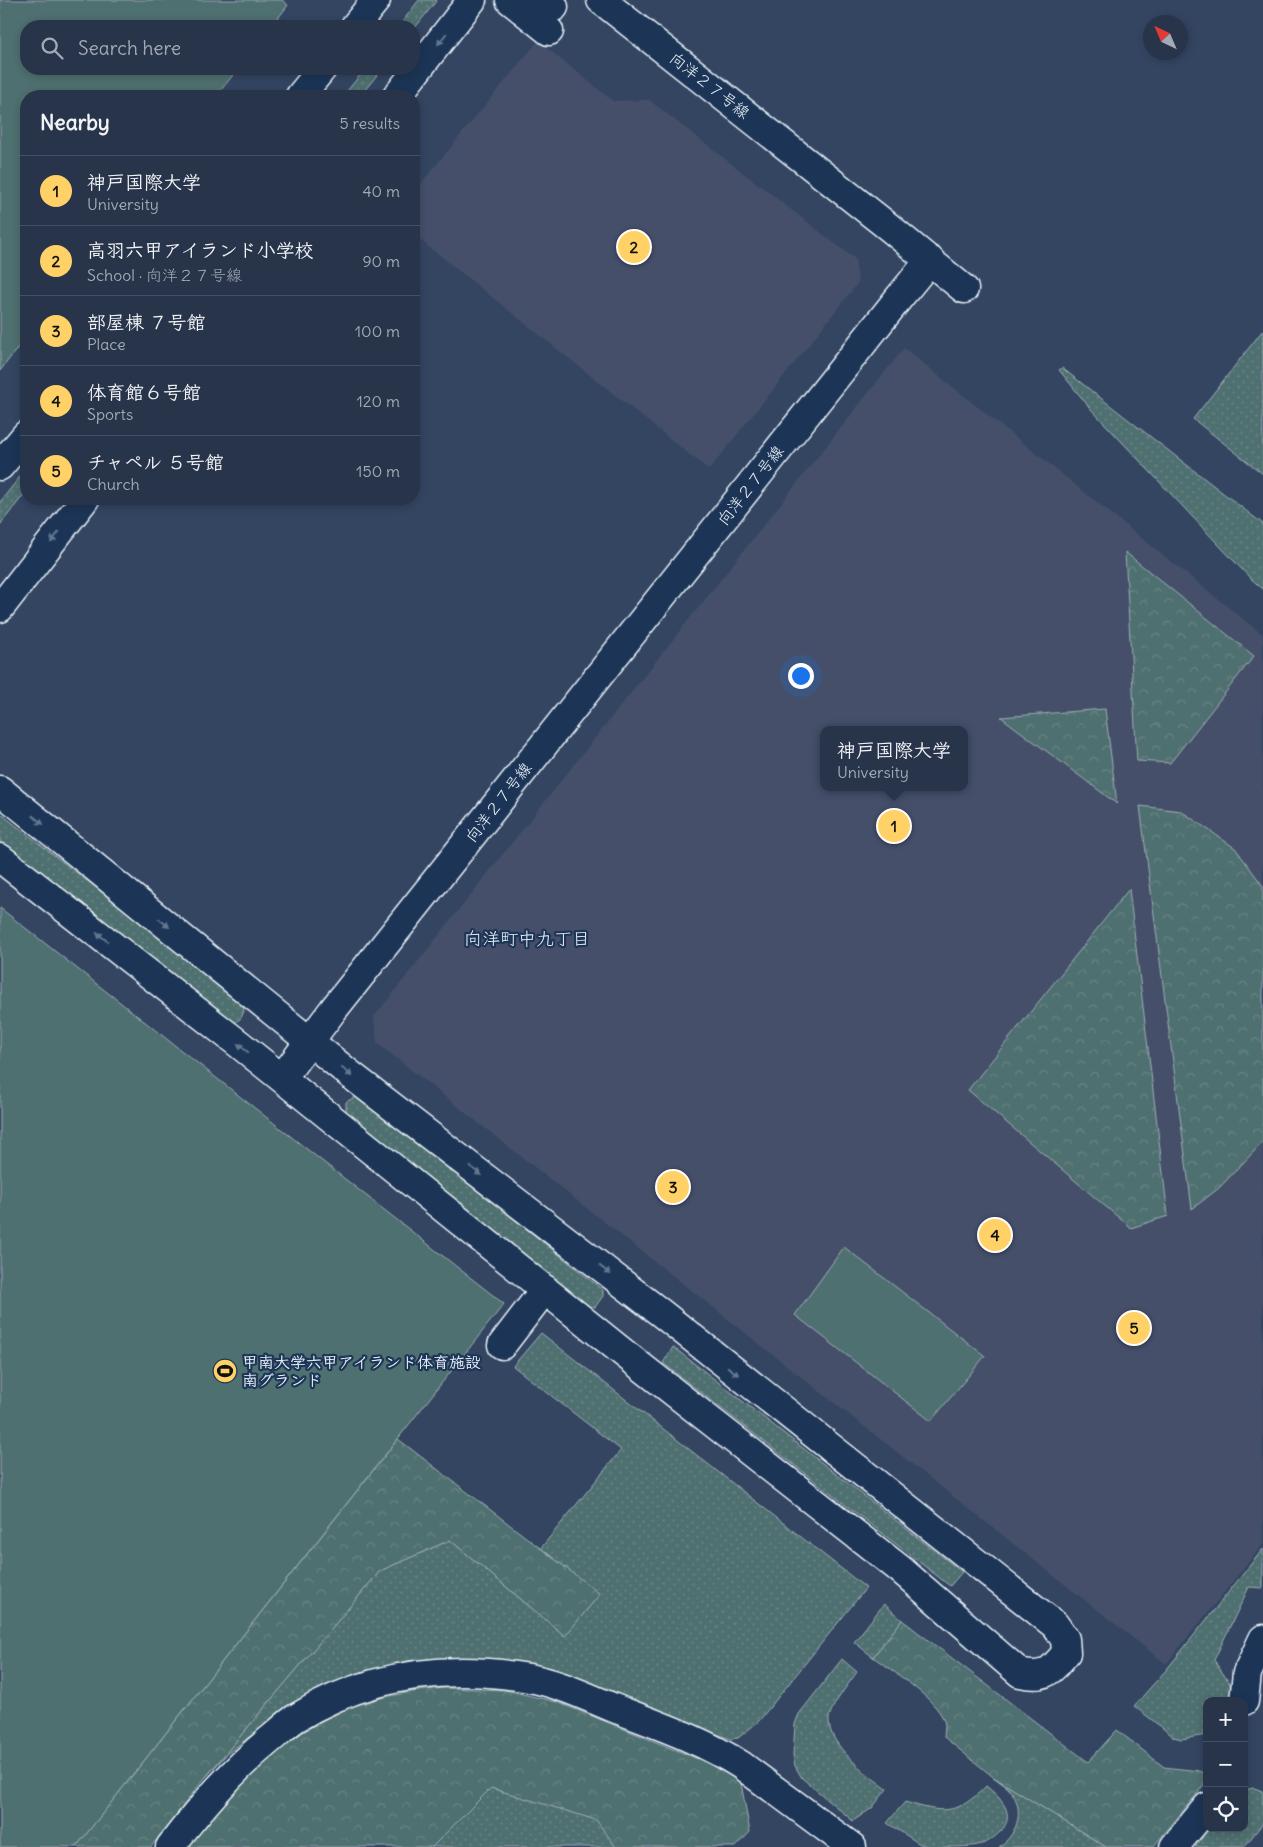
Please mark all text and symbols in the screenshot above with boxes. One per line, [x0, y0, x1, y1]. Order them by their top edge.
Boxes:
north arrow [1143, 15, 1188, 60]
search box [20, 20, 420, 75]
one-way arrow [436, 32, 447, 45]
icon: search [38, 34, 66, 62]
text: Search here [78, 36, 181, 60]
street label: 向洋２７号線 [666, 48, 754, 122]
text: Nearby [40, 109, 110, 136]
text: 5 results [339, 113, 400, 133]
text: 神戸国際大学 [87, 170, 201, 194]
text: 1 [53, 181, 59, 201]
text: 40 m [362, 181, 400, 201]
text: University [87, 194, 159, 214]
pin: 2 [618, 228, 650, 266]
text: 高羽六甲アイランド小学校 [87, 238, 314, 262]
text: 2 [52, 251, 60, 271]
text: 90 m [362, 251, 400, 271]
text: School · 向洋２７号線 [87, 265, 242, 285]
text: 部屋棟 ７号館 [87, 310, 206, 334]
text: 3 [51, 321, 61, 341]
text: 100 m [355, 321, 400, 341]
text: Place [87, 334, 126, 354]
text: 体育館６号館 [87, 380, 201, 404]
text: 4 [51, 391, 61, 411]
text: 120 m [357, 391, 400, 411]
text: Sports [87, 404, 133, 424]
street label: 向洋２７号線 [713, 441, 787, 529]
text: チャペル ５号館 [87, 450, 224, 474]
text: 5 [51, 461, 61, 481]
text: 150 m [356, 461, 400, 481]
text: Church [87, 474, 140, 494]
one-way arrow [49, 530, 60, 543]
your location [788, 663, 814, 689]
popup [820, 726, 968, 791]
text: 神戸国際大学 [837, 738, 951, 762]
street label: 向洋２７号線 [461, 758, 535, 846]
text: University [837, 762, 909, 782]
pin: 1 [878, 807, 910, 845]
one-way arrow [31, 815, 44, 826]
one-way arrow [157, 917, 170, 928]
district label: 向洋町中九丁目 [464, 927, 590, 950]
one-way arrow [95, 932, 109, 942]
one-way arrow [237, 1043, 250, 1053]
one-way arrow [341, 1067, 354, 1078]
one-way arrow [469, 1166, 482, 1177]
pin: 3 [657, 1168, 689, 1206]
pin: 4 [979, 1216, 1011, 1254]
one-way arrow [598, 1265, 611, 1276]
pin: 5 [1118, 1309, 1150, 1347]
place label: 甲南大学六甲アイランド体育施設 南グランド [242, 1352, 481, 1390]
sports icon: 甲南大学六甲アイランド体育施設 南グランド [212, 1358, 238, 1384]
one-way arrow [726, 1365, 739, 1376]
map controls [1203, 1697, 1248, 1832]
button: + [1203, 1697, 1248, 1742]
button: − [1203, 1742, 1248, 1787]
button: locate [1203, 1787, 1248, 1832]

